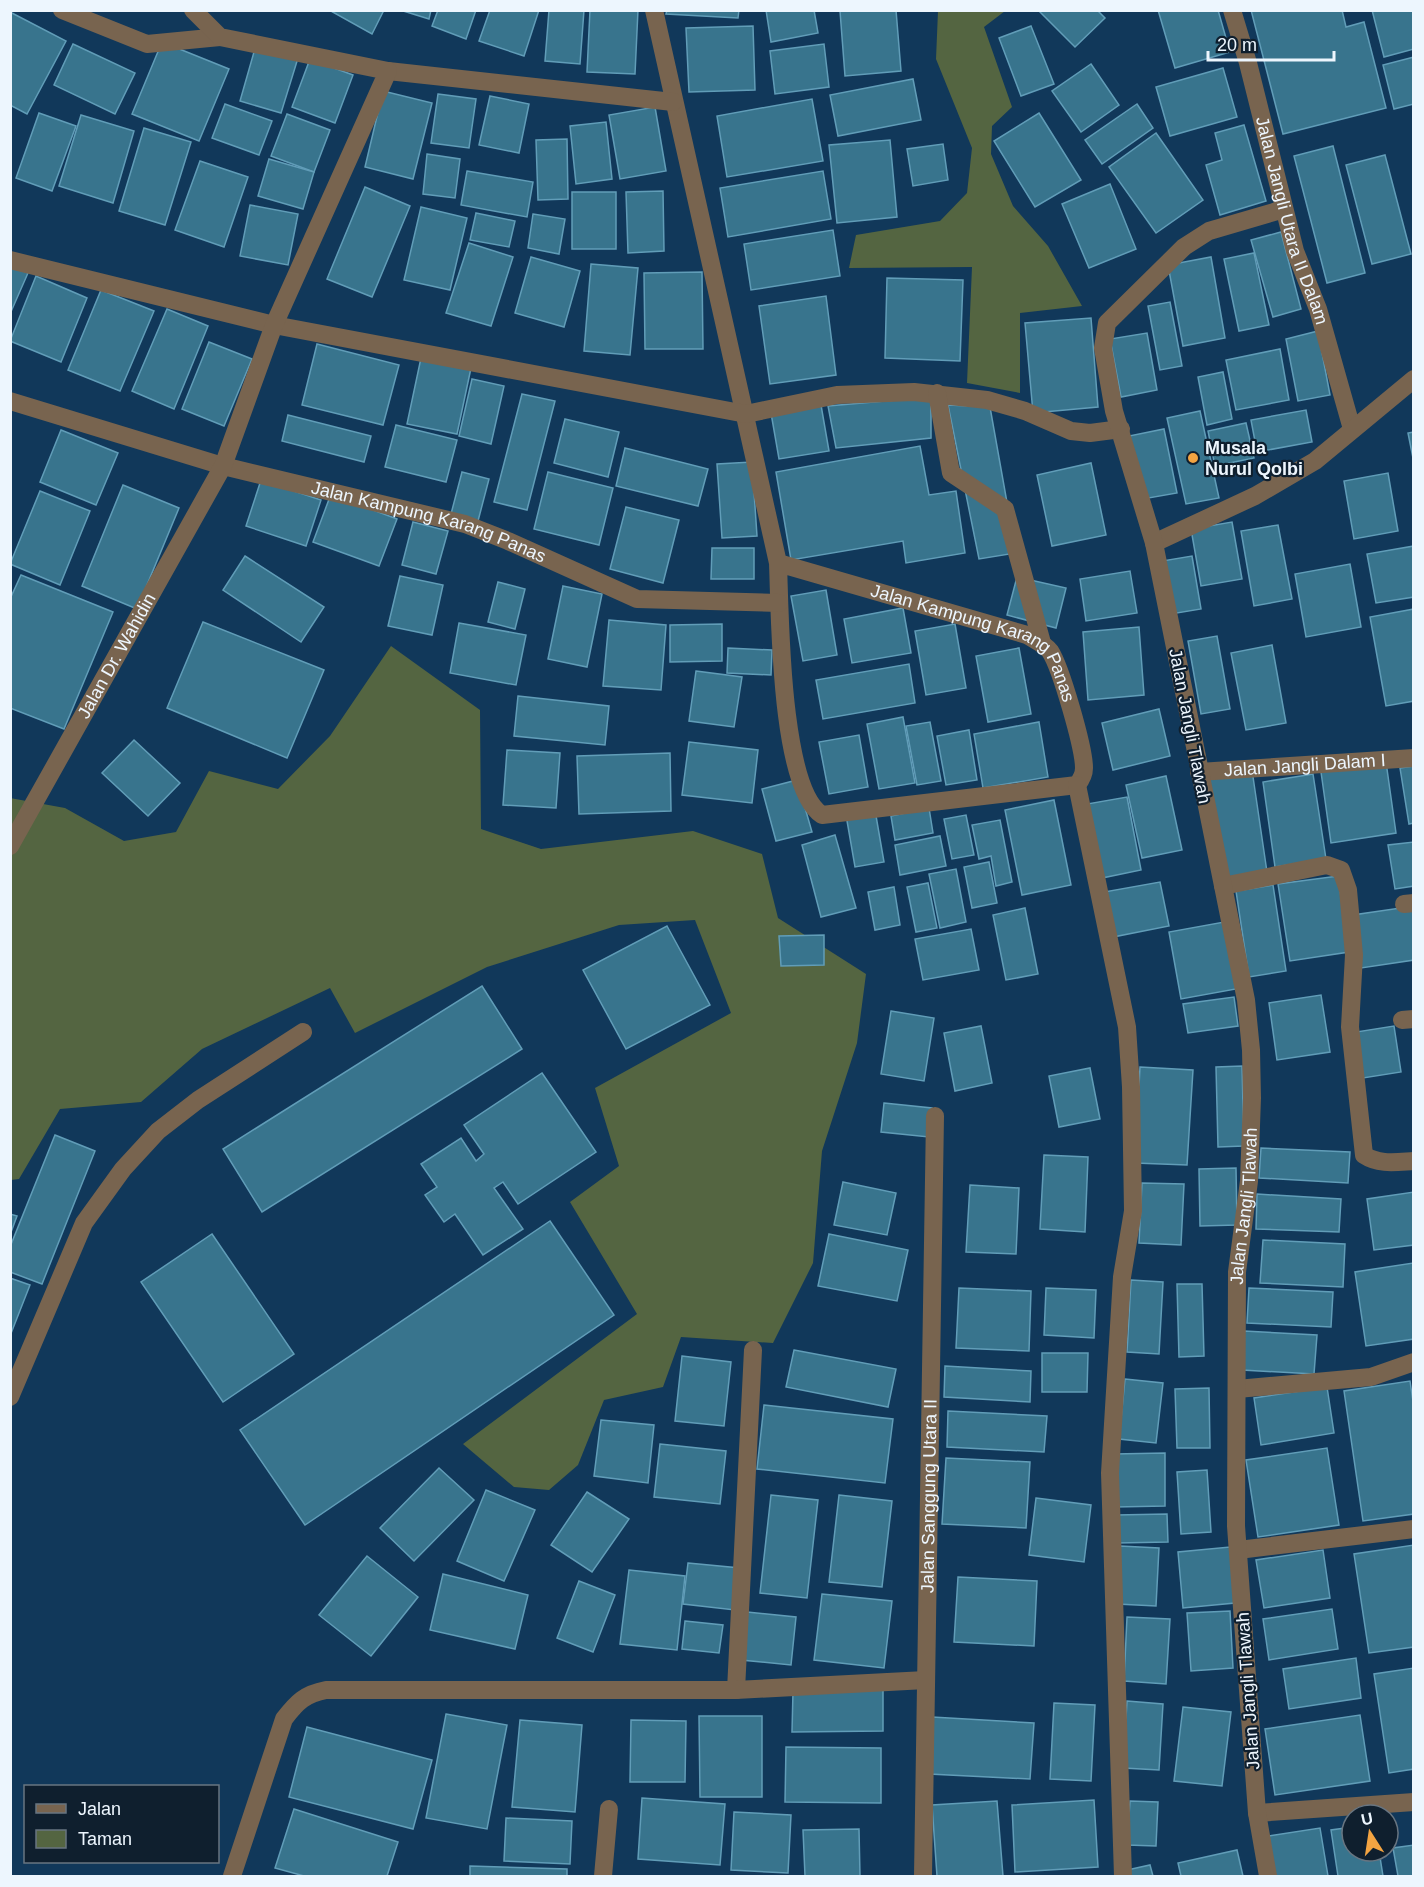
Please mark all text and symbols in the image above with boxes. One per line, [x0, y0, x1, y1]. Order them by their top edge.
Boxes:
scale bar [1208, 24, 1334, 62]
text: 20 m [1217, 35, 1257, 55]
street label: Jalan Jangli Utara II Dalam [1252, 114, 1332, 327]
place label: Musala Nurul Qolbi [1205, 438, 1303, 479]
marker: Musala Nurul Qolbi [1186, 451, 1200, 465]
street label: Jalan Kampung Karang Panas [309, 478, 549, 567]
street label: Jalan Kampung Karang Panas [869, 580, 1079, 704]
street label: Jalan Dr. Wahidin [74, 590, 160, 722]
street label: Jalan Jangli Tlawah [1165, 647, 1215, 805]
street label: Jalan Jangli Dalam I [1223, 750, 1386, 780]
street label: Jalan Jangli Tlawah [1227, 1127, 1261, 1285]
street label: Jalan Sanggung Utara II [917, 1399, 941, 1593]
street label: Jalan Jangli Tlawah [1233, 1612, 1263, 1770]
legend [24, 1785, 219, 1863]
text: Jalan [78, 1799, 121, 1819]
north arrow [1340, 1803, 1400, 1863]
text: U [1360, 1809, 1374, 1828]
text: Taman [78, 1829, 132, 1849]

